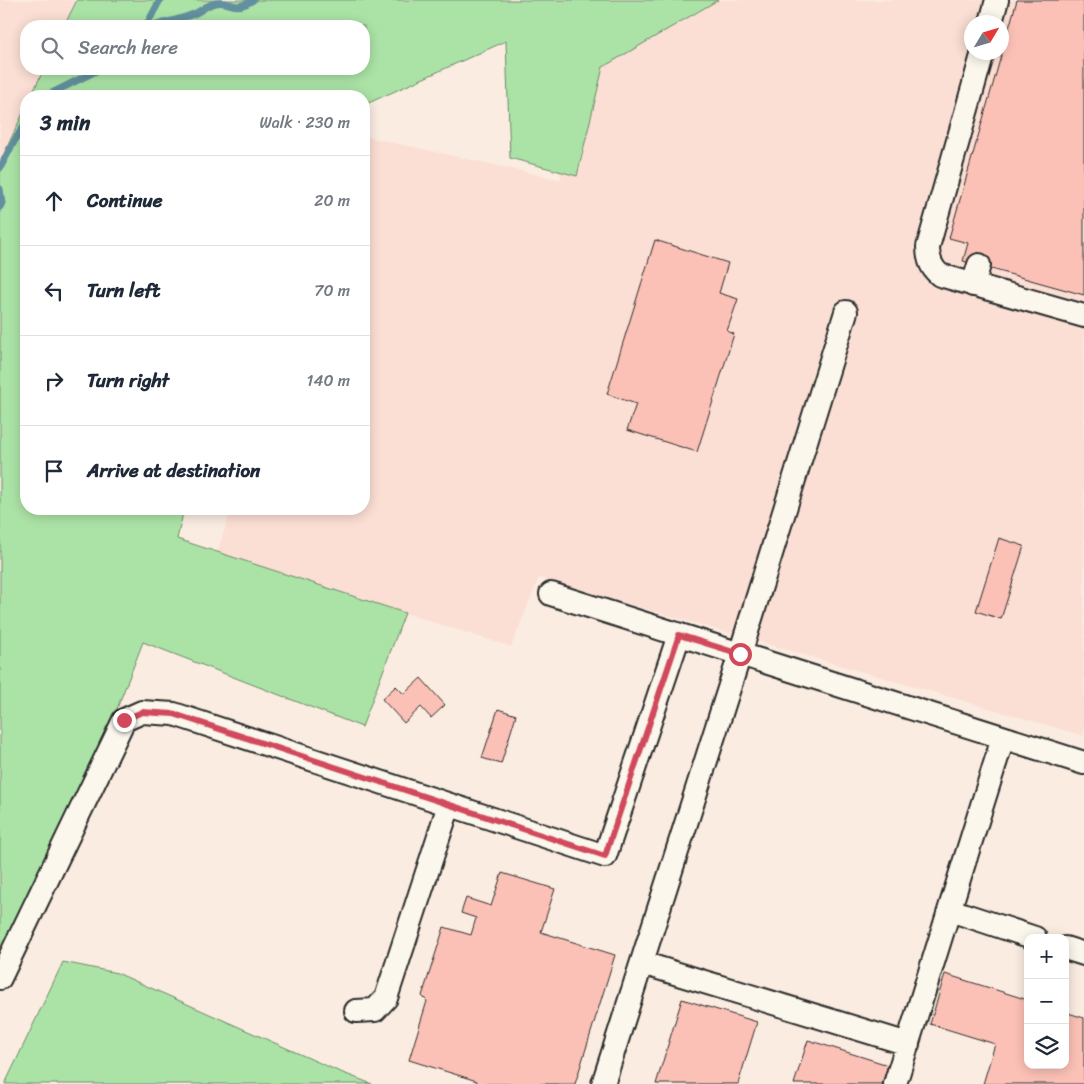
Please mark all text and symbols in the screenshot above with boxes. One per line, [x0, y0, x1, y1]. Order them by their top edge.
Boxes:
north arrow [964, 15, 1009, 60]
search box [20, 20, 370, 75]
text: Search here [78, 31, 178, 64]
icon: search [38, 34, 66, 62]
text: 3 min [40, 104, 90, 142]
text: Walk · 230 m [259, 108, 350, 137]
text: Continue [87, 184, 163, 217]
text: 20 m [314, 186, 350, 215]
icon: ahead [40, 187, 68, 215]
text: Turn left [87, 274, 160, 307]
text: 70 m [314, 276, 350, 305]
icon: left [40, 277, 68, 305]
text: Turn right [87, 364, 169, 397]
text: 140 m [307, 366, 350, 395]
icon: right [40, 367, 68, 395]
text: Arrive at destination [87, 454, 260, 487]
icon: arrive [40, 457, 68, 485]
route start [729, 643, 752, 666]
route end [113, 709, 136, 732]
map controls [1024, 934, 1069, 1069]
button: + [1024, 934, 1069, 979]
button: − [1024, 979, 1069, 1024]
button: layers [1024, 1024, 1069, 1069]

